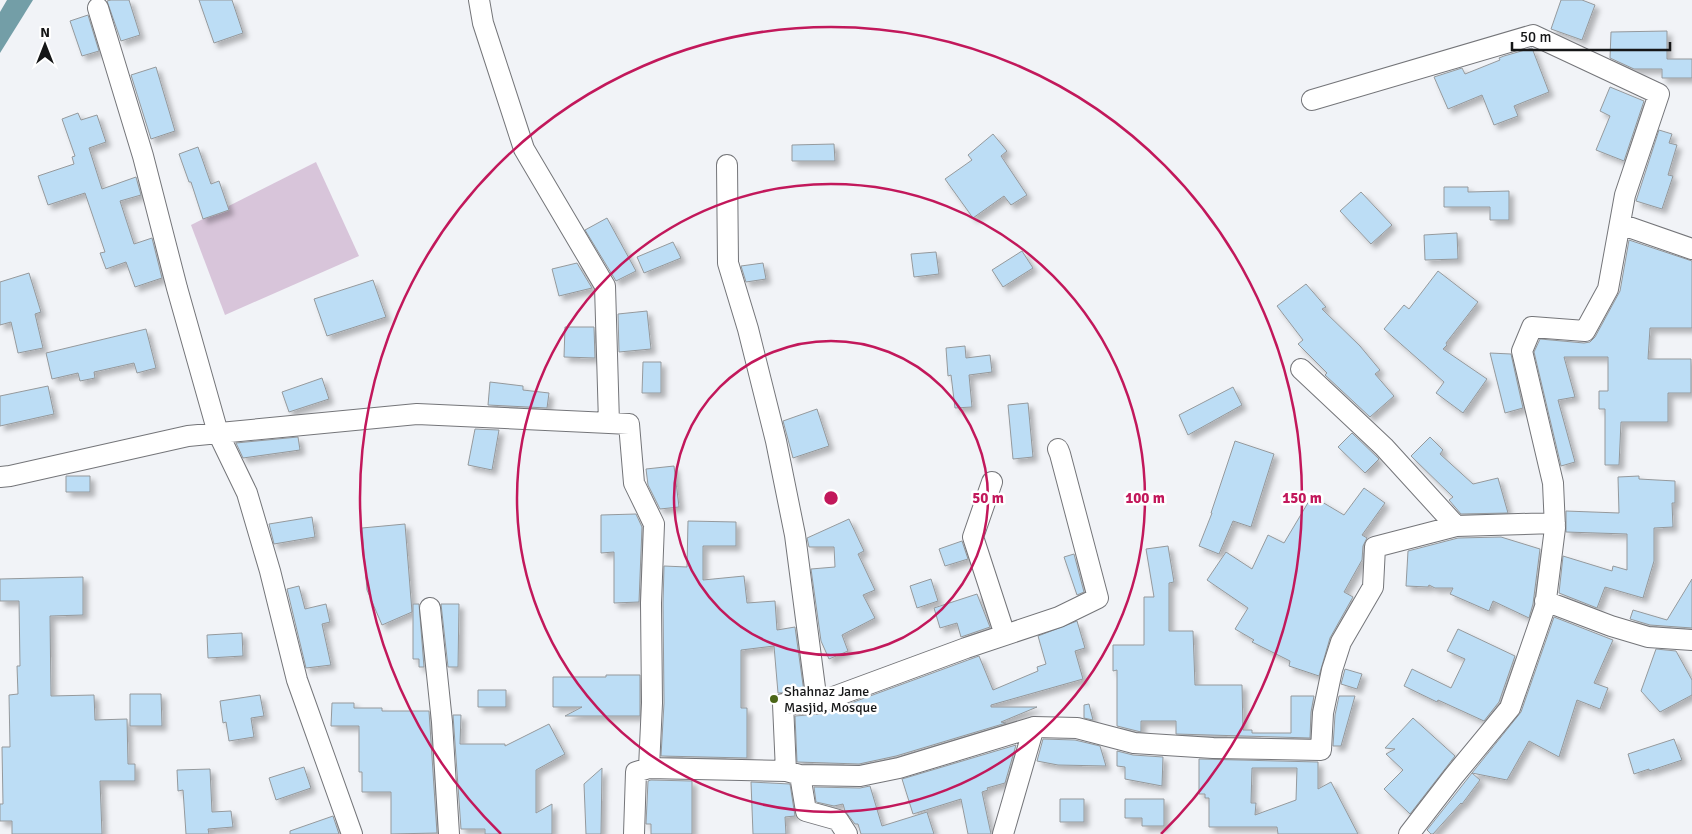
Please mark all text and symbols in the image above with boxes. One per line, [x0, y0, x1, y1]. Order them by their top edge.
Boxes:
north arrow [20, 20, 70, 70]
scale bar [1512, 20, 1670, 52]
text: N [40, 24, 50, 41]
text: 50 m [1520, 28, 1551, 46]
centre of rings [822, 489, 840, 507]
text: 50 m [972, 489, 1004, 507]
text: 100 m [1125, 489, 1165, 507]
text: 150 m [1282, 489, 1322, 507]
place label: Shahnaz Jame Masjid, Mosque [784, 683, 877, 716]
marker: Shahnaz Jame Masjid, Mosque [768, 693, 780, 705]

